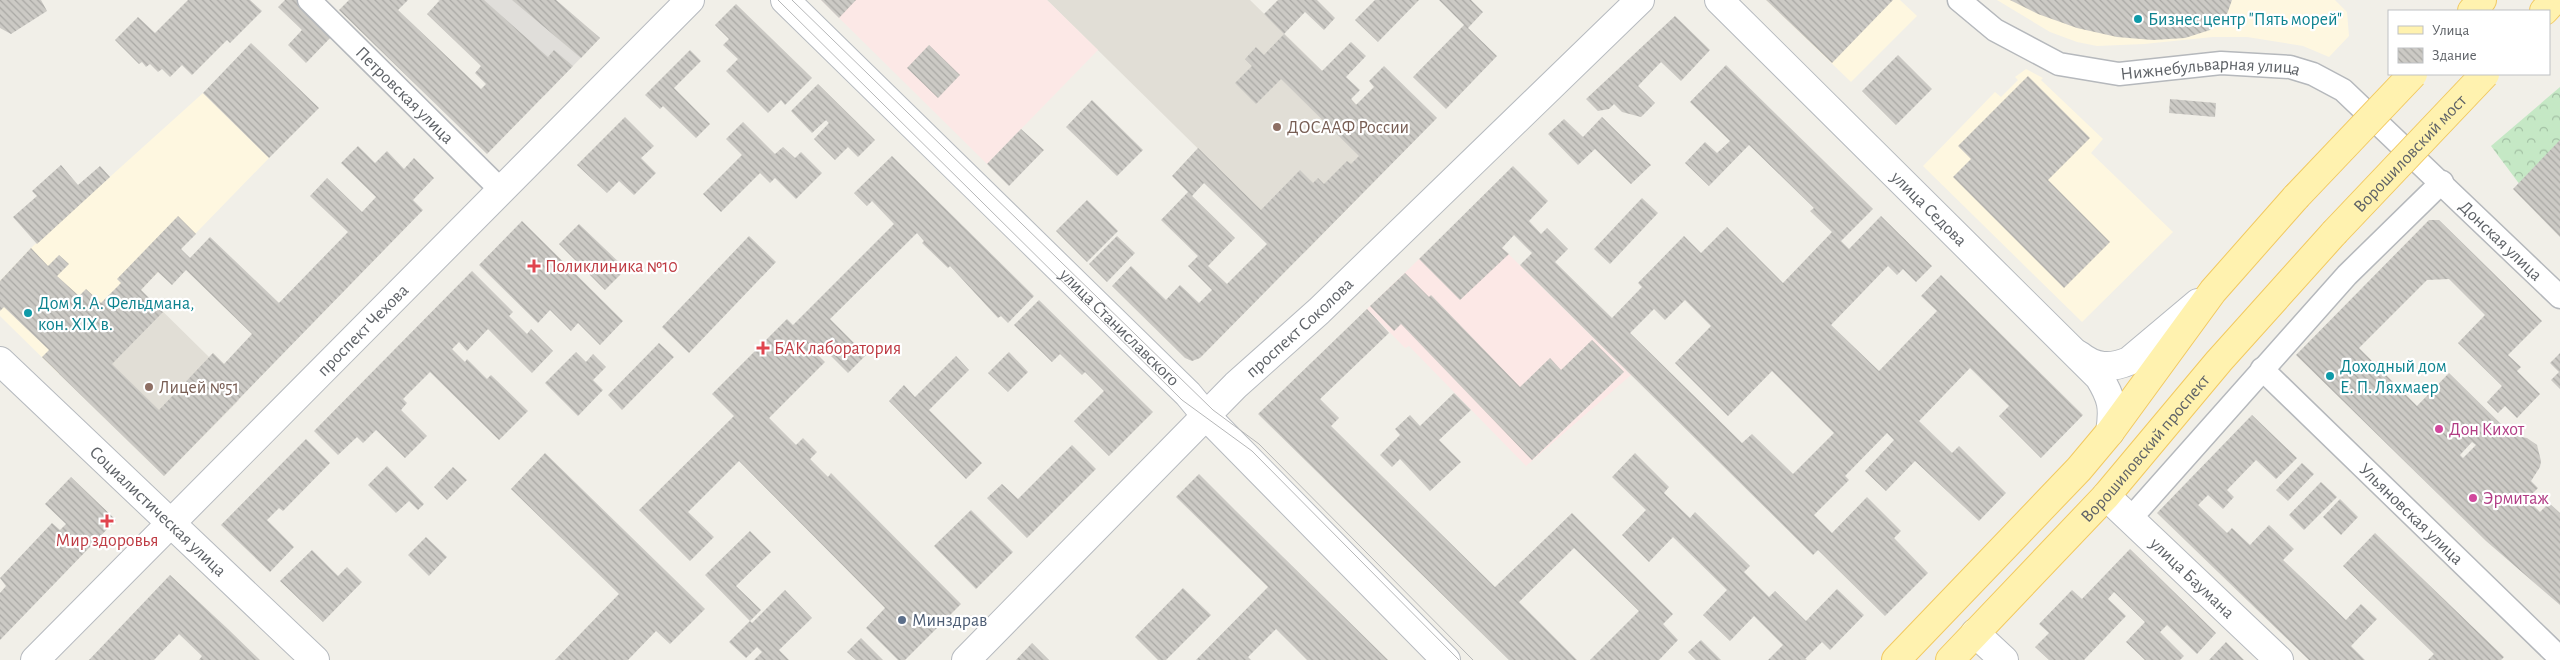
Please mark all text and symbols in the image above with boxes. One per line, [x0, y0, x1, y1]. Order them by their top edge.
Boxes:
legend [2388, 10, 2550, 75]
place label: Бизнес центр "Пять морей" [2148, 11, 2342, 29]
marker: Бизнес центр "Пять морей" [2132, 13, 2144, 25]
text: Улица [2432, 23, 2469, 38]
street label: Петровская улица [352, 44, 457, 148]
text: Здание [2432, 48, 2477, 63]
street label: Нижнебульварная улица [2119, 55, 2303, 84]
street label: Ворошиловский мост [2351, 91, 2471, 216]
place label: ДОСААФ России [1287, 119, 1409, 137]
marker: ДОСААФ России [1271, 121, 1283, 133]
street label: улица Седова [1887, 168, 1970, 250]
street label: Донская улица [2455, 198, 2545, 285]
place label: Поликлиника №10 [545, 258, 678, 276]
marker: Поликлиника №10 [527, 259, 541, 273]
street label: улица Станиславского [1055, 265, 1182, 390]
street label: проспект Соколова [1243, 275, 1357, 381]
street label: проспект Чехова [314, 281, 412, 380]
place label: Дом Я. А. Фельдмана, кон. ХIХ в. [38, 295, 194, 334]
marker: Дом Я. А. Фельдмана, кон. ХIХ в. [22, 307, 34, 319]
place label: БАК лаборатория [774, 339, 901, 358]
marker: БАК лаборатория [756, 341, 770, 355]
place label: Доходный дом Е. П. Ляхмаер [2340, 358, 2447, 397]
marker: Доходный дом Е. П. Ляхмаер [2324, 370, 2336, 382]
street label: Ворошиловский проспект [2078, 371, 2214, 526]
place label: Лицей №51 [159, 379, 239, 397]
marker: Лицей №51 [143, 381, 155, 393]
place label: Дон Кихот [2449, 421, 2525, 439]
marker: Дон Кихот [2433, 423, 2445, 435]
street label: Социалистическая улица [86, 443, 229, 581]
street label: Ульяновская улица [2355, 460, 2466, 569]
place label: Эрмитаж [2483, 490, 2549, 508]
marker: Эрмитаж [2467, 492, 2479, 504]
marker: Мир здоровья [101, 515, 113, 527]
place label: Мир здоровья [56, 532, 158, 550]
street label: улица Баумана [2145, 534, 2237, 623]
place label: Минздрав [912, 612, 987, 630]
marker: Минздрав [896, 614, 908, 626]

